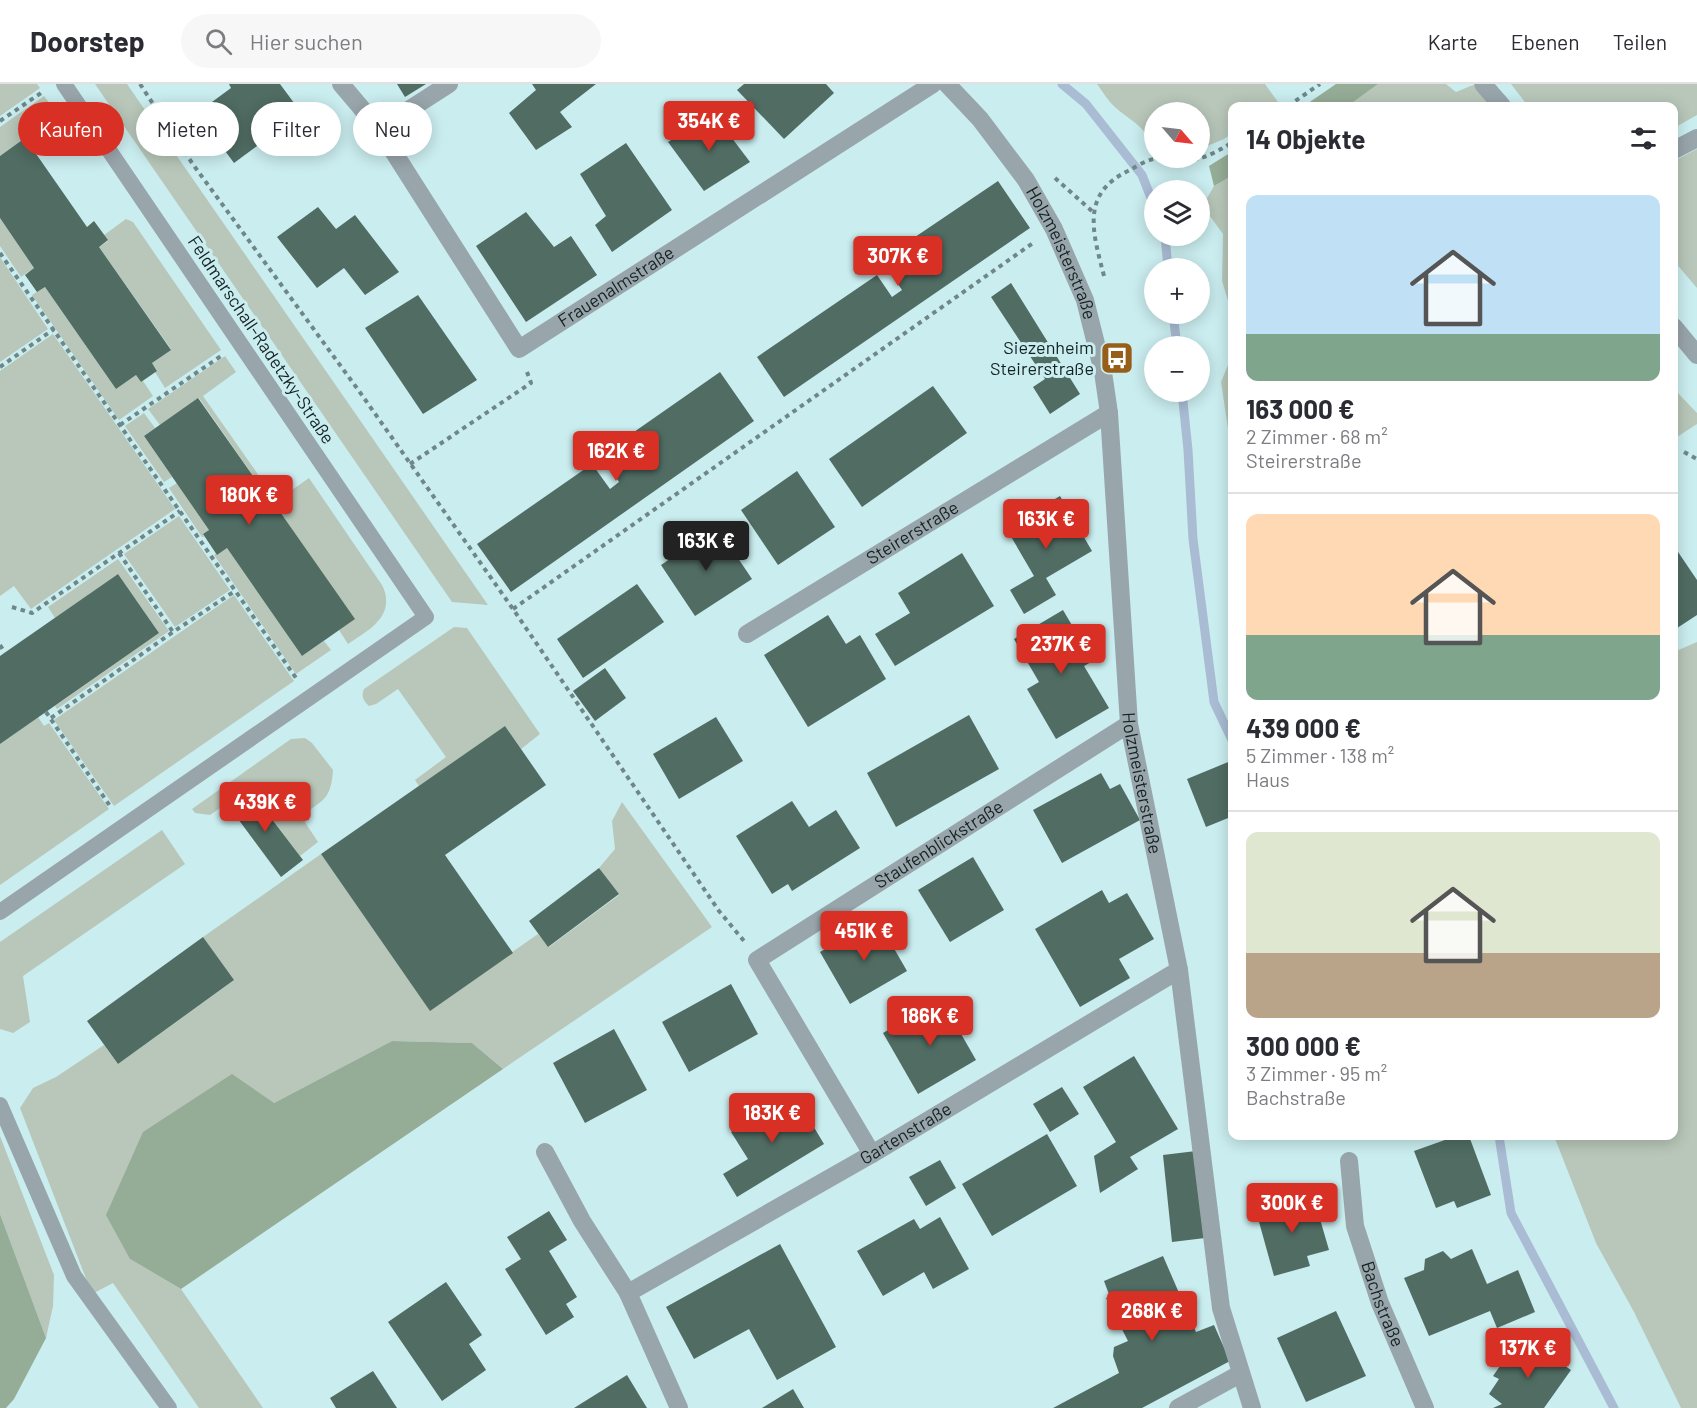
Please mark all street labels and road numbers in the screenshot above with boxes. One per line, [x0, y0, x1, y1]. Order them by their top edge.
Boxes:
street label: Holzmeisterstraße [1022, 182, 1101, 322]
street label: Feldmarschall-Radetzky-Straße [184, 231, 340, 448]
street label: Frauenalmstraße [553, 241, 678, 331]
street label: Steirerstraße [862, 496, 962, 569]
street label: Holzmeisterstraße [1118, 711, 1167, 856]
street label: Staufenblickstraße [870, 795, 1007, 893]
street label: Gartenstraße [855, 1097, 955, 1169]
street label: Bachstraße [1357, 1258, 1409, 1350]

